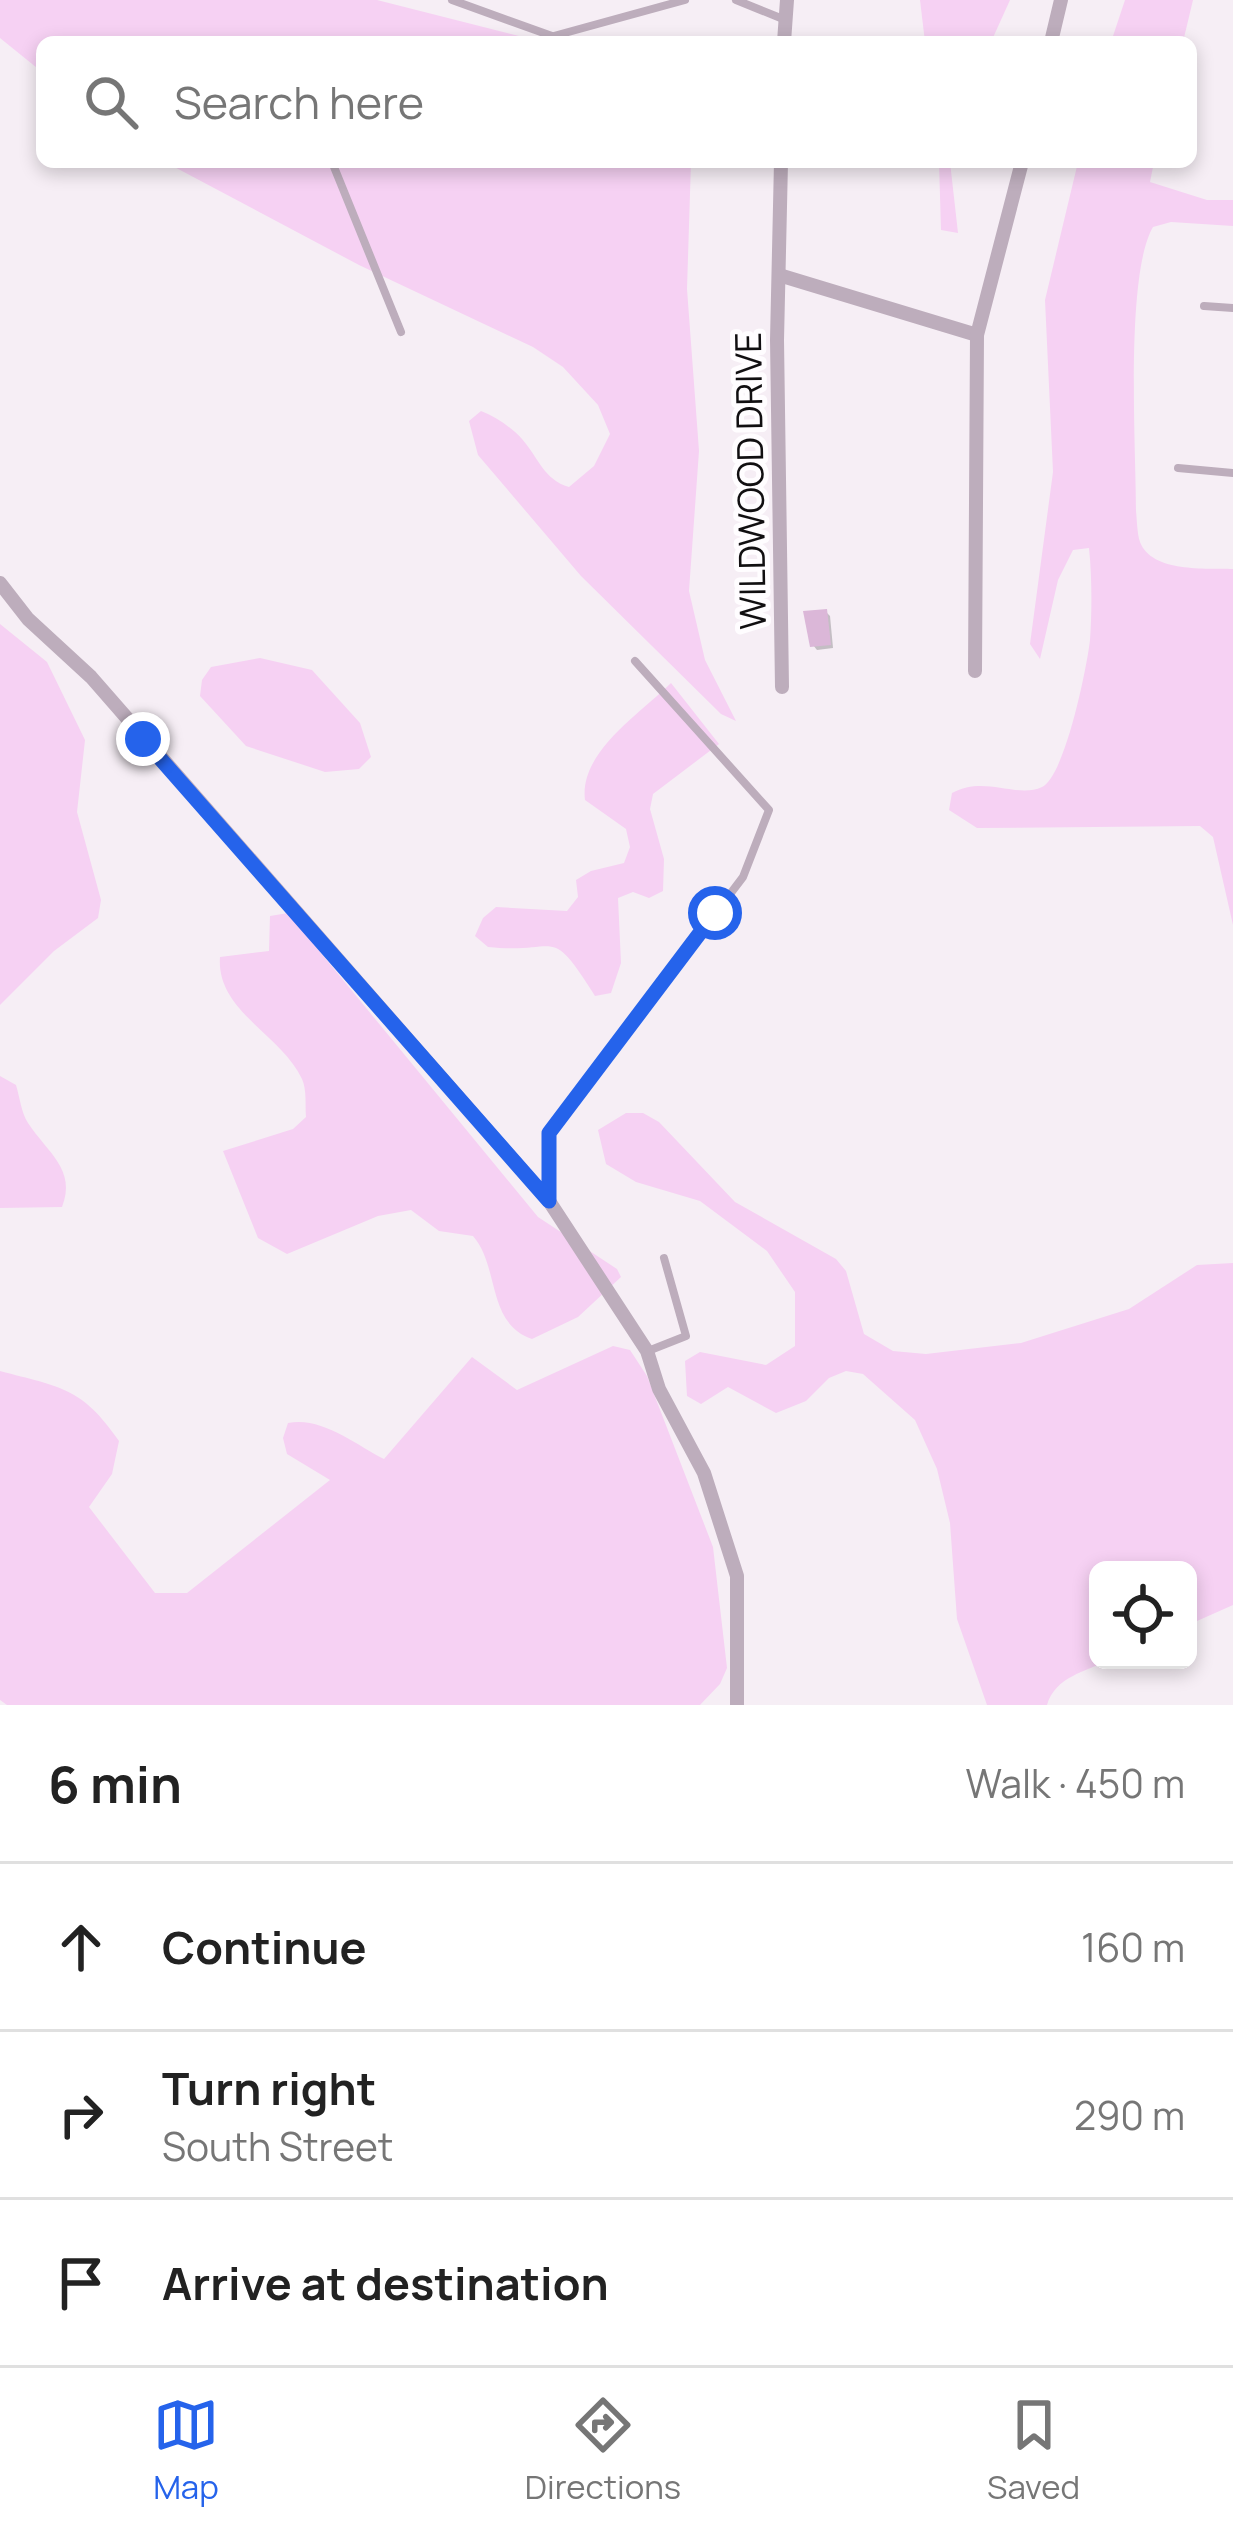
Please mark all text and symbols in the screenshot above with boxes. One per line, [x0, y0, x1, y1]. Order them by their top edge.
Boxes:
search box [36, 36, 1197, 168]
icon: search [78, 69, 144, 135]
text: Search here [174, 71, 424, 133]
street label: WILDWOOD DRIVE [723, 332, 777, 630]
route end [116, 712, 170, 766]
route start [688, 886, 742, 940]
map controls [1089, 1561, 1197, 1669]
button: locate [1089, 1561, 1197, 1669]
text: 6 min [48, 1749, 182, 1818]
text: Walk · 450 m [966, 1756, 1185, 1810]
icon: ahead [48, 1914, 114, 1980]
text: Continue [162, 1916, 367, 1978]
text: 160 m [1081, 1920, 1185, 1974]
text: Turn right [162, 2057, 376, 2119]
icon: right [48, 2082, 114, 2148]
text: 290 m [1074, 2088, 1185, 2142]
text: South Street [162, 2119, 393, 2173]
icon: arrive [48, 2250, 114, 2316]
text: Arrive at destination [162, 2252, 609, 2314]
tab: Map [153, 2392, 219, 2509]
tab: Directions [525, 2392, 681, 2509]
tab: Saved [987, 2392, 1080, 2509]

